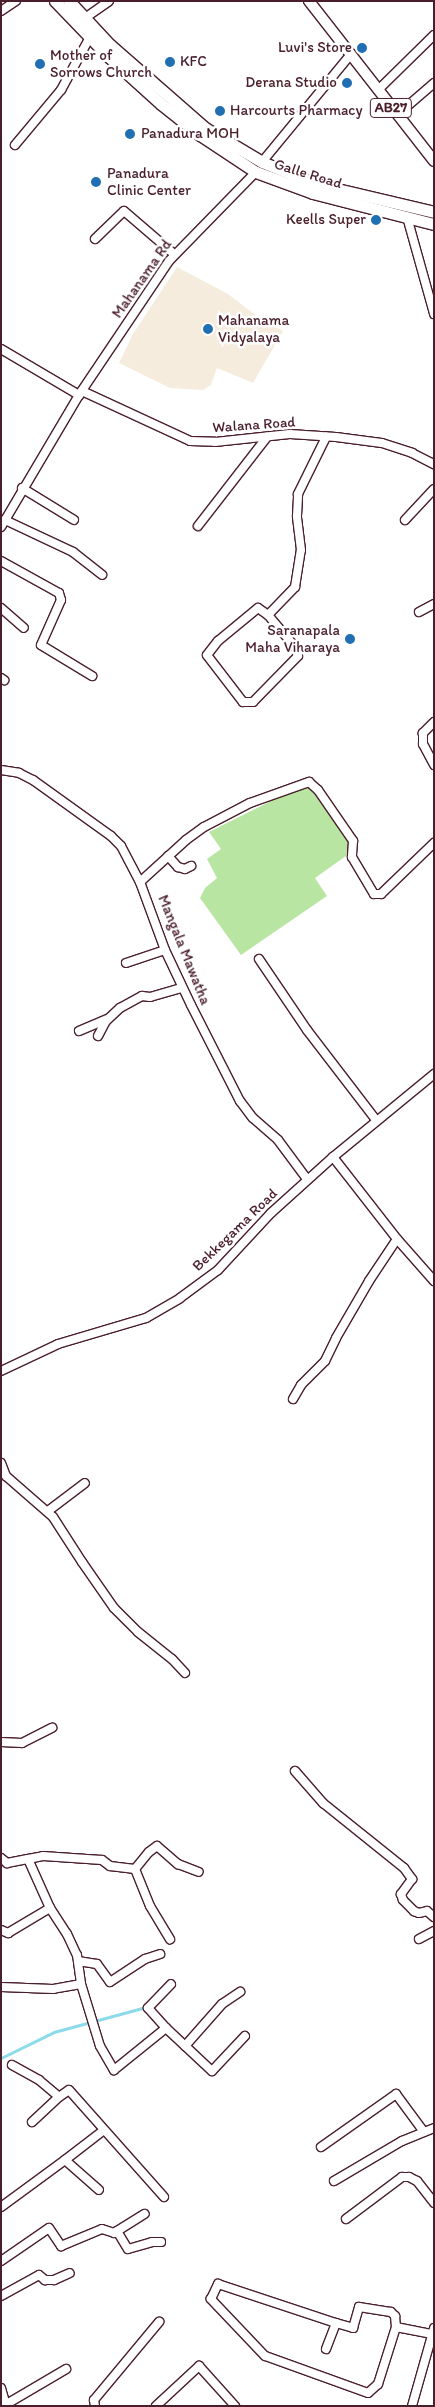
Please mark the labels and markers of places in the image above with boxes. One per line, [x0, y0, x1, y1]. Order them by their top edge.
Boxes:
place label: Luvi's Store [278, 39, 352, 57]
marker: Luvi's Store [356, 42, 368, 54]
place label: Mother of Sorrows Church [50, 46, 152, 81]
place label: KFC [180, 53, 207, 71]
marker: KFC [164, 56, 176, 68]
marker: Mother of Sorrows Church [34, 58, 46, 70]
place label: Derana Studio [246, 74, 337, 92]
marker: Derana Studio [341, 77, 353, 89]
place label: Harcourts Pharmacy [230, 102, 363, 120]
marker: Harcourts Pharmacy [214, 105, 226, 117]
place label: Panadura MOH [141, 125, 239, 143]
marker: Panadura MOH [123, 127, 137, 141]
place label: Panadura Clinic Center [107, 164, 191, 199]
marker: Panadura Clinic Center [89, 175, 103, 189]
place label: Keells Super [286, 211, 366, 229]
marker: Keells Super [370, 214, 382, 226]
place label: Mahanama Vidyalaya [218, 311, 289, 346]
marker: Mahanama Vidyalaya [202, 323, 214, 335]
place label: Saranapala Maha Viharaya [245, 621, 340, 656]
marker: Saranapala Maha Viharaya [344, 633, 356, 645]

